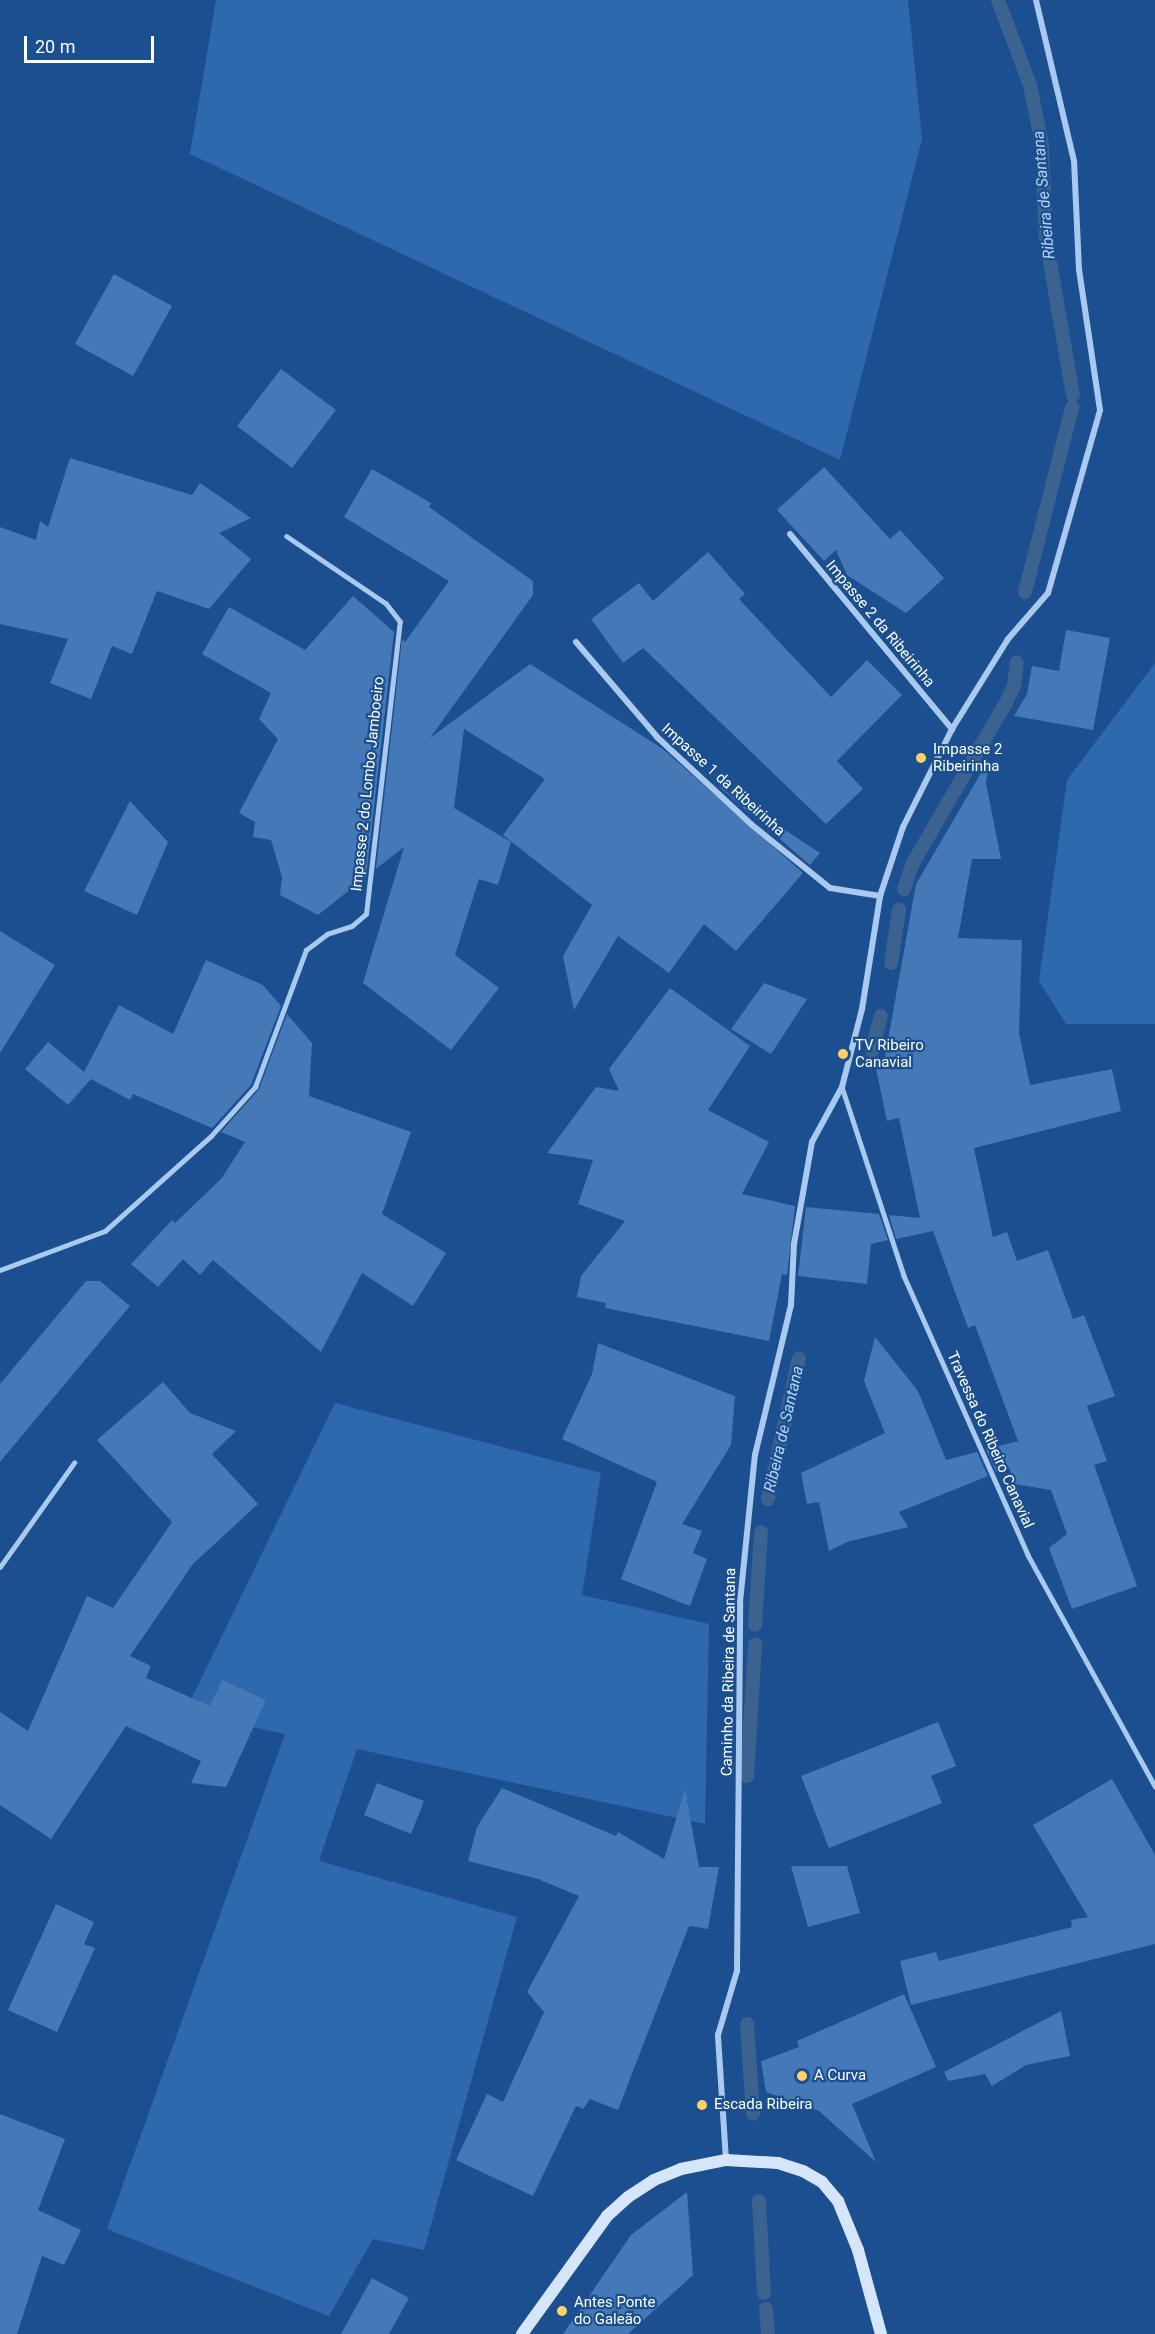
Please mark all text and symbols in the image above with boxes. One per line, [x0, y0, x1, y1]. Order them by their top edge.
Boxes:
scale bar [27, 24, 158, 62]
text: 20 m [35, 36, 75, 57]
water label: Ribeira de Santana [1029, 130, 1059, 260]
street label: Impasse 2 da Ribeirinha [822, 557, 938, 691]
street label: Impasse 2 do Lombo Jamboeiro [348, 676, 388, 892]
street label: Impasse 1 da Ribeirinha [658, 720, 788, 840]
place label: Impasse 2 Ribeirinha [933, 740, 1002, 775]
marker: Impasse 2 Ribeirinha [914, 751, 928, 765]
place label: TV Ribeiro Canavial [855, 1036, 924, 1071]
marker: TV Ribeiro Canavial [836, 1047, 850, 1061]
street label: Travessa do Ribeiro Canavial [943, 1349, 1037, 1531]
water label: Ribeira de Santana [760, 1364, 808, 1494]
street label: Caminho da Ribeira de Santana [718, 1568, 740, 1776]
place label: A Curva [814, 2067, 866, 2085]
marker: A Curva [795, 2069, 809, 2083]
place label: Escada Ribeira [714, 2096, 812, 2114]
marker: Escada Ribeira [695, 2098, 709, 2112]
place label: Antes Ponte do Galeão [574, 2293, 655, 2328]
marker: Antes Ponte do Galeão [555, 2304, 569, 2318]

